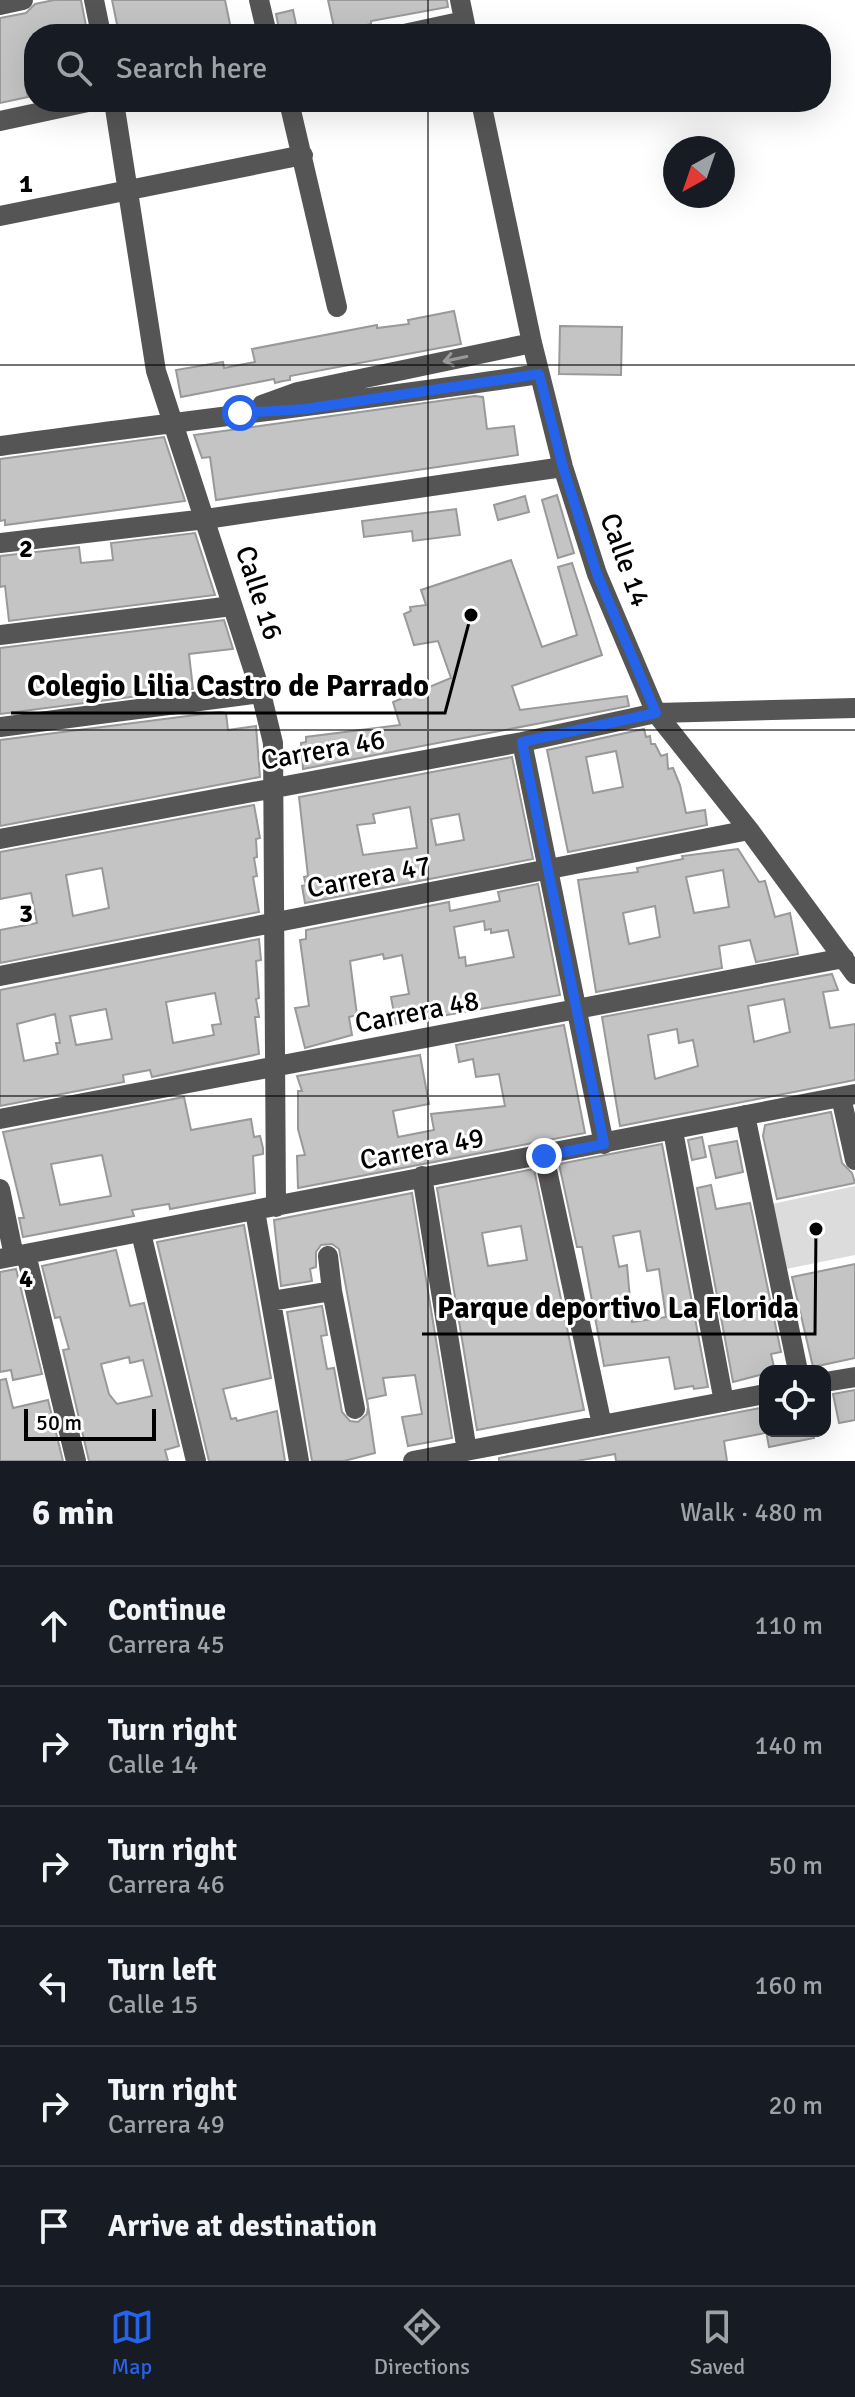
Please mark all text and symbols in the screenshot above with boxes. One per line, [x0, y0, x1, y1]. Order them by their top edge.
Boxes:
search box [24, 24, 831, 112]
icon: search [52, 46, 96, 90]
text: Search here [116, 50, 267, 87]
north arrow [663, 136, 735, 208]
text: 1 [19, 168, 33, 200]
one-way arrow [443, 352, 468, 367]
route start [222, 395, 258, 431]
street label: Calle 14 [592, 509, 658, 611]
text: 2 [19, 533, 33, 565]
street label: Calle 16 [228, 542, 290, 644]
callout: Colegio Lilia Castro de Parrado [11, 659, 445, 713]
text: Colegio Lilia Castro de Parrado [27, 668, 429, 705]
street label: Carrera 46 [258, 722, 388, 778]
street label: Carrera 47 [304, 848, 434, 906]
text: 3 [19, 898, 33, 930]
street label: Carrera 48 [352, 983, 482, 1041]
street label: Carrera 49 [357, 1120, 487, 1178]
route end [526, 1138, 562, 1174]
text: 4 [19, 1263, 33, 1295]
callout: Parque deportivo La Florida [422, 1280, 815, 1334]
text: Parque deportivo La Florida [437, 1290, 799, 1327]
map controls [759, 1365, 831, 1437]
button: locate [759, 1365, 831, 1437]
scale bar [24, 1405, 156, 1441]
text: 50 m [36, 1409, 82, 1436]
text: 6 min [32, 1492, 114, 1534]
text: Walk · 480 m [680, 1497, 823, 1529]
text: Continue [108, 1592, 226, 1629]
icon: ahead [32, 1604, 76, 1648]
text: 110 m [754, 1610, 823, 1642]
text: Carrera 45 [108, 1629, 225, 1661]
text: Turn right [108, 1712, 237, 1749]
icon: right [32, 1724, 76, 1768]
text: 140 m [754, 1730, 823, 1762]
text: Calle 14 [108, 1749, 198, 1781]
text: Turn right [108, 1832, 237, 1869]
icon: right [32, 1844, 76, 1888]
text: 50 m [768, 1850, 823, 1882]
text: Carrera 46 [108, 1869, 225, 1901]
text: Turn left [108, 1952, 217, 1989]
icon: left [32, 1964, 76, 2008]
text: 160 m [754, 1970, 823, 2002]
text: Calle 15 [108, 1989, 198, 2021]
text: Turn right [108, 2072, 237, 2109]
icon: right [32, 2084, 76, 2128]
text: 20 m [768, 2090, 823, 2122]
text: Carrera 49 [108, 2109, 225, 2141]
icon: arrive [32, 2204, 76, 2248]
text: Arrive at destination [108, 2208, 377, 2245]
tab: Map [110, 2305, 154, 2380]
tab: Directions [374, 2305, 470, 2380]
tab: Saved [690, 2305, 745, 2380]

